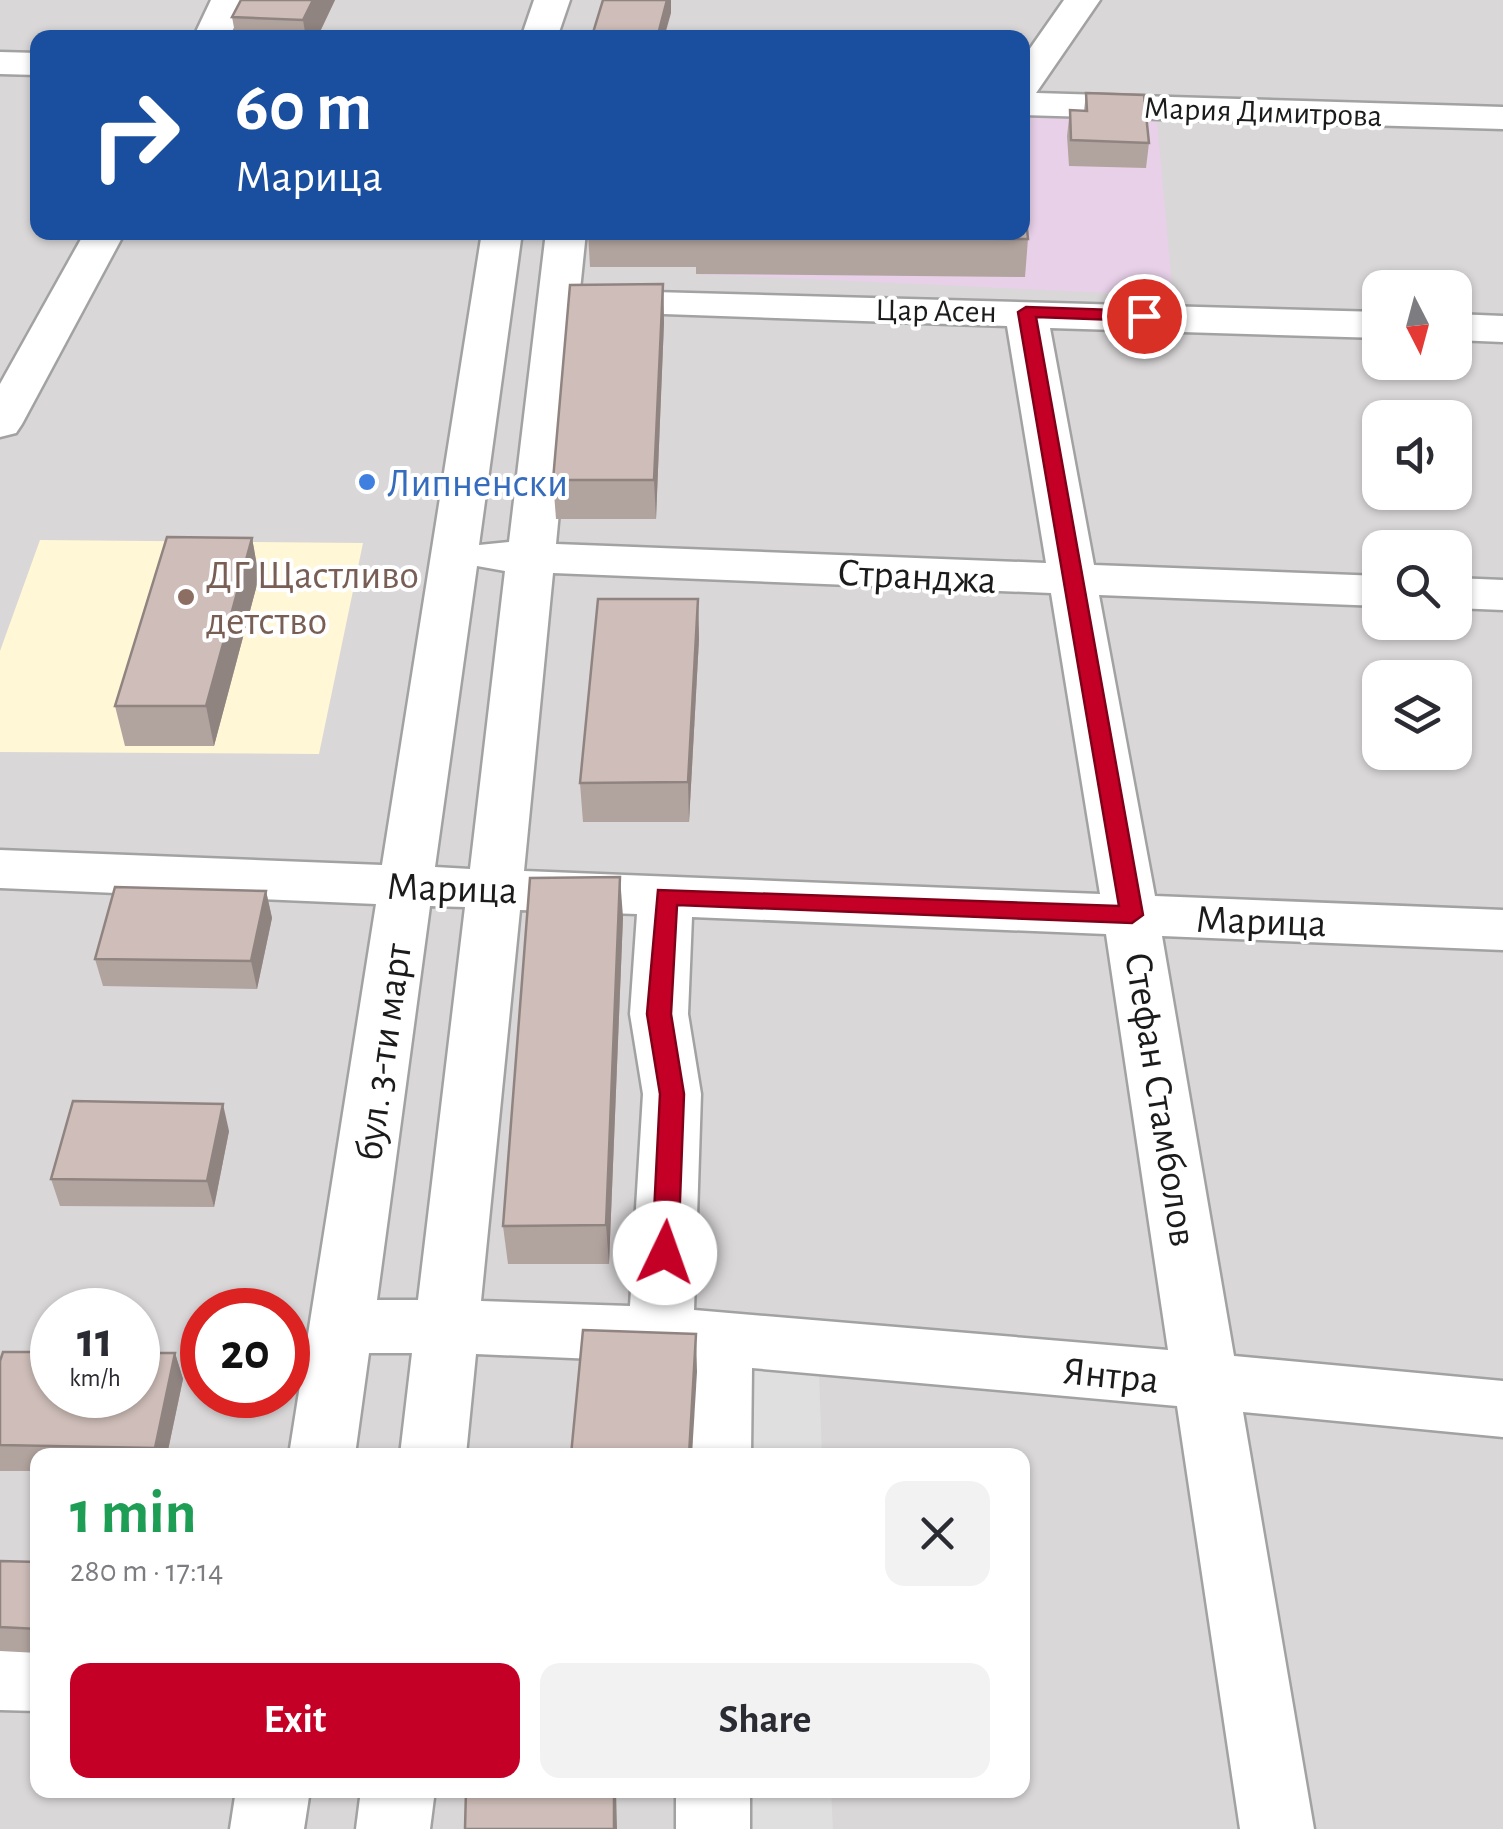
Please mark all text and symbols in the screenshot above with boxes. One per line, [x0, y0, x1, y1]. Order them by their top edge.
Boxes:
icon: right [70, 70, 200, 200]
text: 60 m [235, 73, 372, 143]
street label: Мария Димитрова [1143, 92, 1383, 132]
text: Марица [235, 155, 383, 200]
north arrow [1362, 270, 1472, 380]
map controls [1362, 270, 1472, 770]
pin [1102, 274, 1187, 359]
icon: arrive [1117, 289, 1172, 344]
street label: Цар Асен [875, 294, 997, 328]
button: sound [1362, 400, 1472, 510]
place label: Липненски [387, 464, 568, 504]
marker: Липненски [356, 471, 378, 493]
button: search [1362, 530, 1472, 640]
street label: Странджа [836, 553, 997, 601]
place label: ДГ Щастливо детство [206, 556, 419, 642]
marker: ДГ Щастливо детство [175, 586, 197, 608]
button: layers [1362, 660, 1472, 770]
street label: Марица [386, 867, 518, 911]
street label: Марица [1195, 900, 1327, 944]
street label: бул. 3-ти март [349, 941, 419, 1163]
street label: Стефан Стамболов [1117, 949, 1203, 1249]
position arrow [613, 1201, 717, 1305]
speed limit sign: 20 [180, 1288, 310, 1418]
text: 11 [77, 1316, 113, 1366]
street label: Янтра [1061, 1351, 1161, 1401]
text: km/h [69, 1366, 121, 1391]
button: close [885, 1481, 990, 1586]
text: 1 min [70, 1484, 196, 1544]
text: 280 m · 17:14 [70, 1555, 223, 1587]
button: Exit [70, 1663, 520, 1778]
button: Share [540, 1663, 990, 1778]

